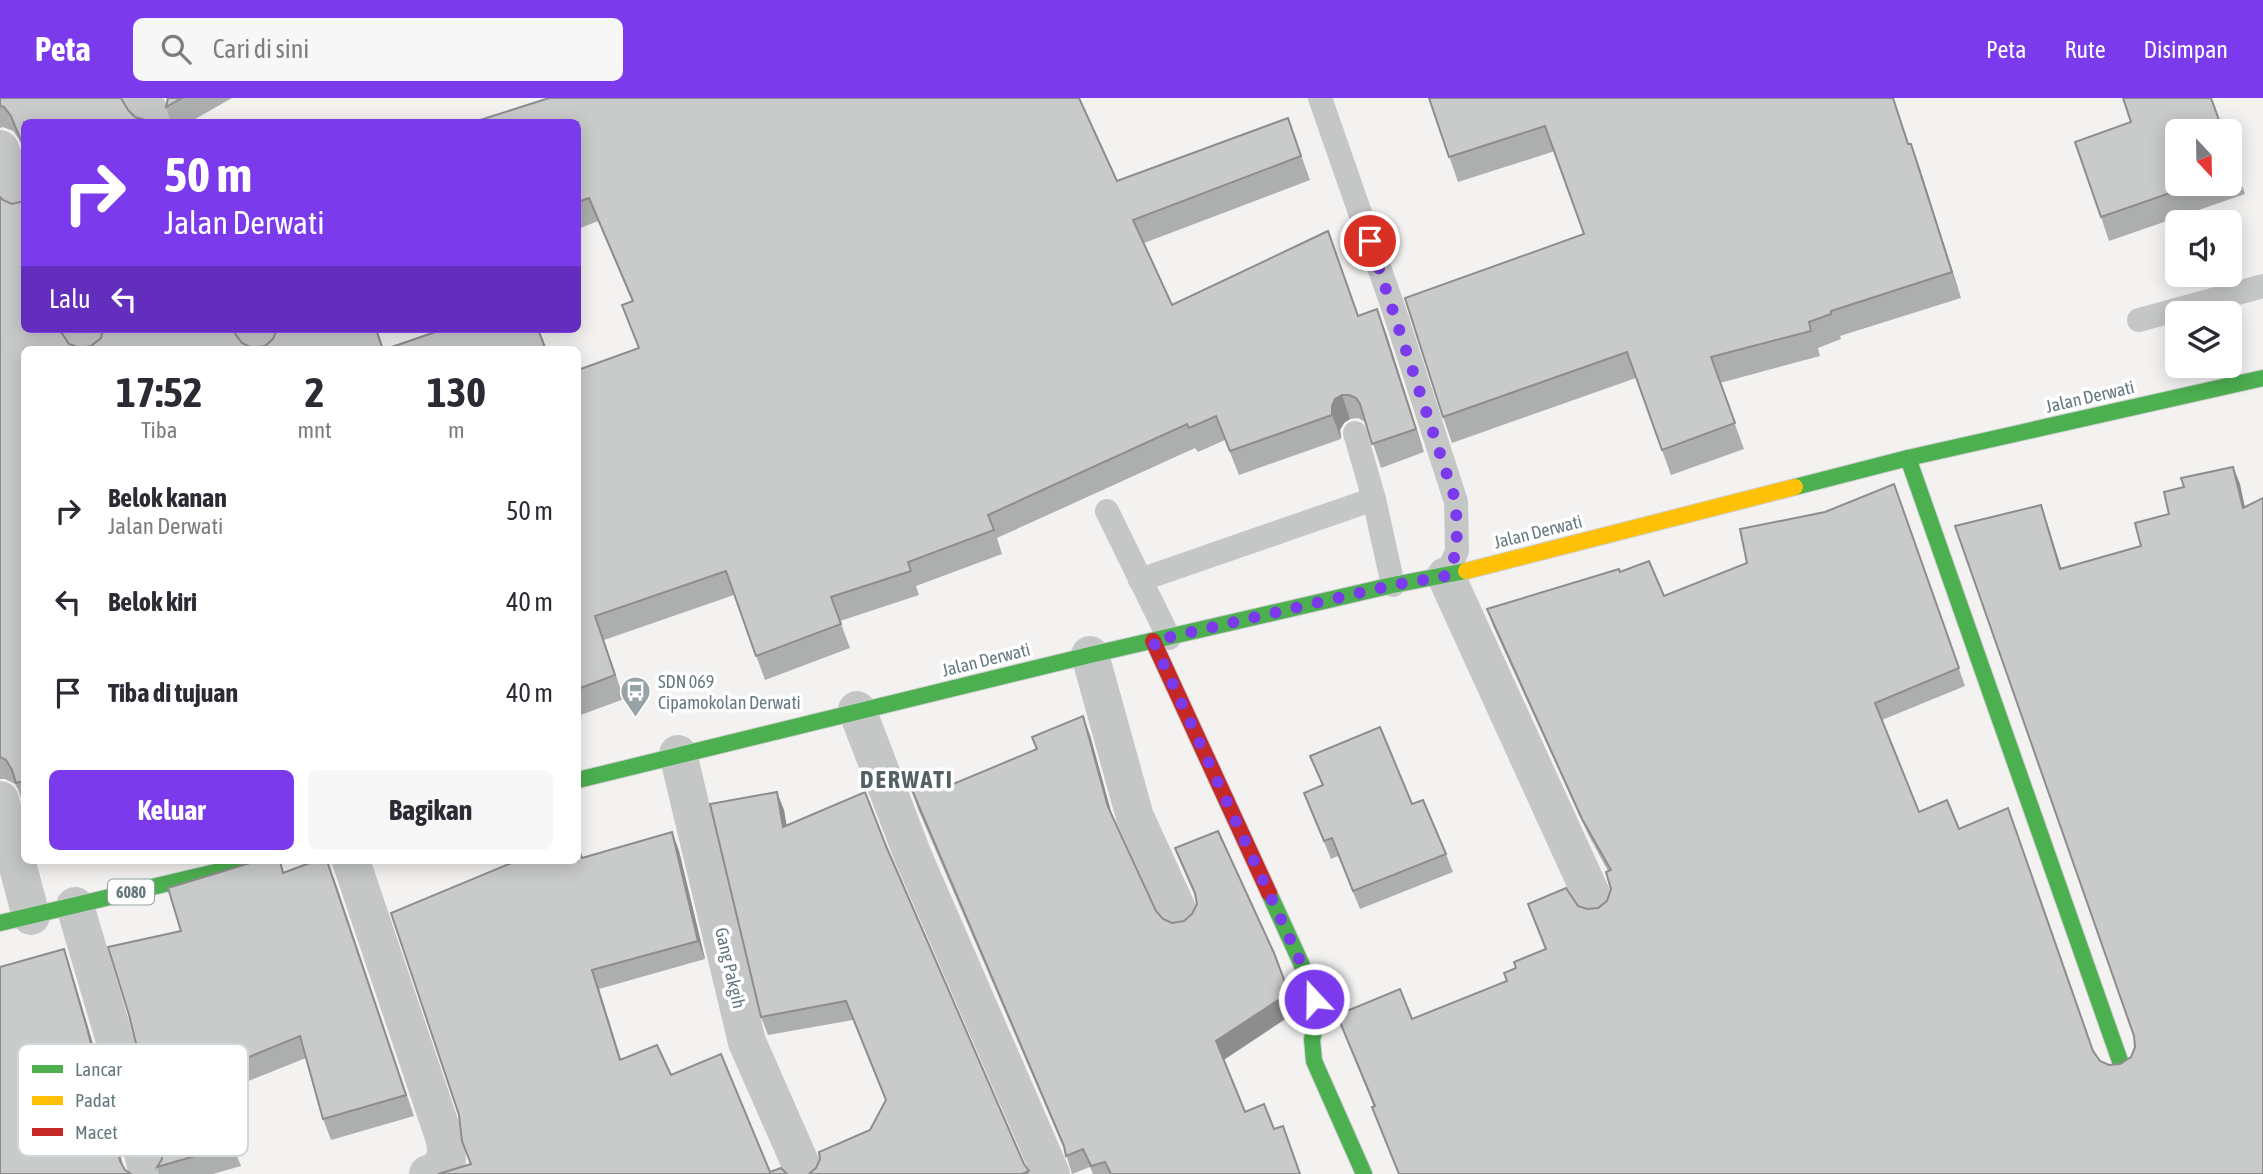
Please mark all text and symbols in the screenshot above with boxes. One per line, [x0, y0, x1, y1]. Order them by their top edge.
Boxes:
search box [133, 18, 623, 81]
text: Peta [35, 30, 91, 68]
icon: search [157, 30, 195, 68]
text: Cari di sini [213, 34, 309, 64]
text: Peta [1986, 36, 2026, 63]
text: Rute [2064, 36, 2106, 63]
text: Disimpan [2144, 36, 2228, 63]
north arrow [2165, 119, 2242, 196]
map controls [2165, 119, 2242, 378]
text: 50 m [164, 146, 252, 202]
icon: right [49, 147, 140, 238]
text: Jalan Derwati [164, 204, 325, 241]
button: sound [2165, 210, 2242, 287]
pin [1340, 211, 1400, 271]
icon: arrive [1351, 222, 1389, 260]
icon: left [105, 280, 143, 318]
text: Lalu [49, 284, 91, 314]
button: layers [2165, 301, 2242, 378]
text: 17:52 [116, 368, 202, 416]
text: 2 [305, 368, 324, 416]
text: 130 [427, 368, 486, 416]
street label: Jalan Derwati [2044, 376, 2136, 417]
text: Tiba [141, 417, 177, 443]
text: mnt [297, 417, 332, 443]
text: m [448, 417, 465, 443]
text: Belok kanan [108, 483, 227, 513]
icon: right [49, 492, 87, 530]
text: 50 m [506, 496, 553, 526]
street label: Jalan Derwati [1492, 510, 1584, 553]
text: Jalan Derwati [108, 513, 223, 539]
icon: left [49, 583, 87, 621]
text: Belok kiri [108, 587, 197, 617]
text: 40 m [506, 587, 553, 617]
street label: Jalan Derwati [940, 638, 1032, 681]
place label: SDN 069 Cipamokolan Derwati [658, 671, 801, 713]
icon: arrive [49, 674, 87, 712]
bus stop icon: SDN 069 Cipamokolan Derwati [618, 675, 652, 719]
text: Tiba di tujuan [108, 678, 238, 708]
text: 40 m [506, 678, 553, 708]
district label: DERWATI [860, 766, 954, 793]
button: Keluar [49, 770, 294, 850]
button: Bagikan [308, 770, 553, 850]
road number: 6080 [108, 880, 154, 904]
street label: Gang Pakgih [711, 925, 750, 1010]
position arrow [1277, 962, 1351, 1036]
legend [18, 1044, 248, 1156]
text: Lancar [75, 1058, 122, 1080]
text: Padat [75, 1089, 116, 1111]
text: Macet [75, 1121, 118, 1143]

